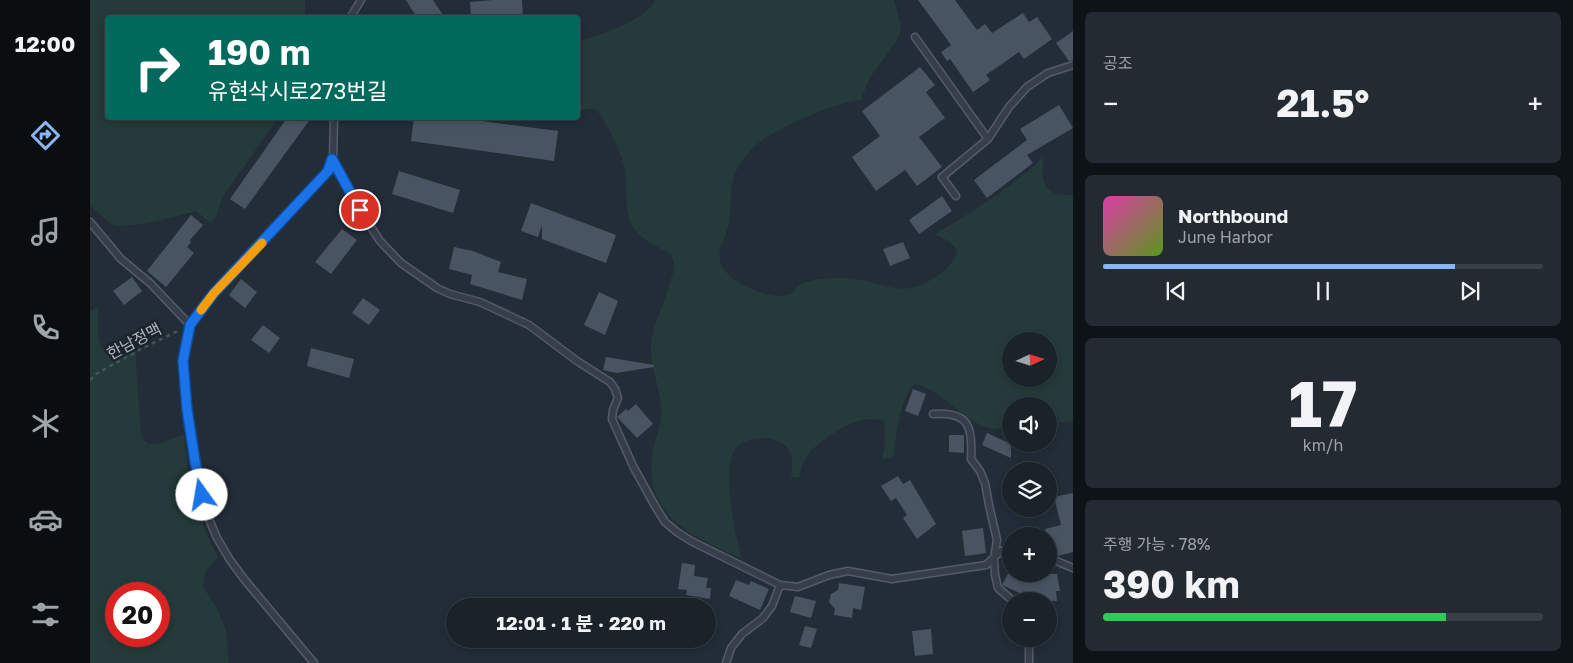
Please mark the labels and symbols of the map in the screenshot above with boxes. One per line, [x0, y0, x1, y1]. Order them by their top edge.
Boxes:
pin [339, 189, 381, 231]
street label: 한남정맥 [103, 318, 165, 364]
north arrow [1002, 332, 1058, 388]
position arrow [175, 468, 227, 520]
speed limit sign: 20 [105, 582, 170, 647]

